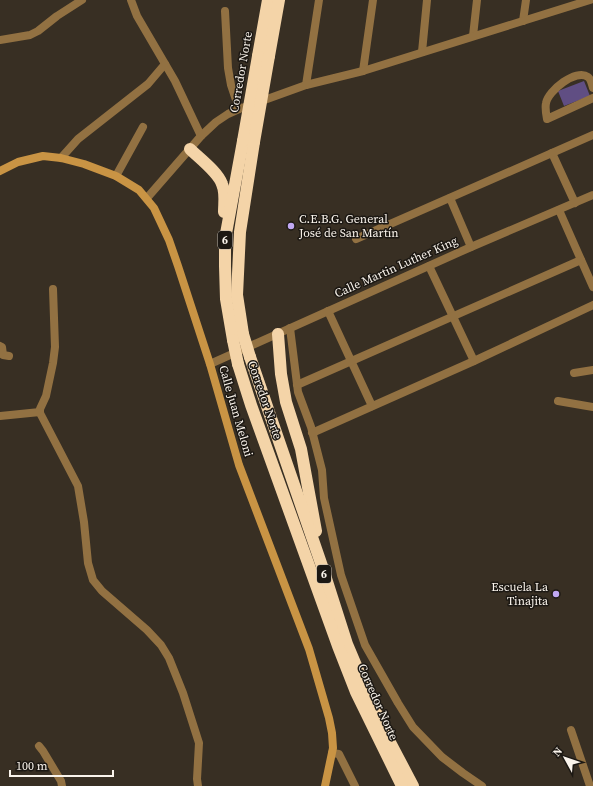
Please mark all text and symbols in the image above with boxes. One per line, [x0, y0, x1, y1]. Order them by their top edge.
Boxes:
street label: Corredor Norte [226, 30, 256, 114]
place label: C.E.B.G. General José de San Martín [298, 211, 399, 241]
marker: C.E.B.G. General José de San Martín [286, 221, 296, 231]
road number: 6 [218, 231, 232, 249]
street label: Calle Martin Luther King [332, 233, 460, 301]
street label: Corredor Norte [244, 359, 286, 441]
street label: Calle Juan Meloni [215, 363, 257, 459]
road number: 6 [317, 565, 331, 583]
place label: Escuela La Tinajita [491, 579, 549, 609]
marker: Escuela La Tinajita [551, 589, 561, 599]
street label: Corredor Norte [354, 661, 402, 743]
north arrow [545, 738, 585, 778]
text: N [549, 744, 566, 760]
scale bar [10, 752, 113, 778]
text: 100 m [16, 758, 48, 774]

